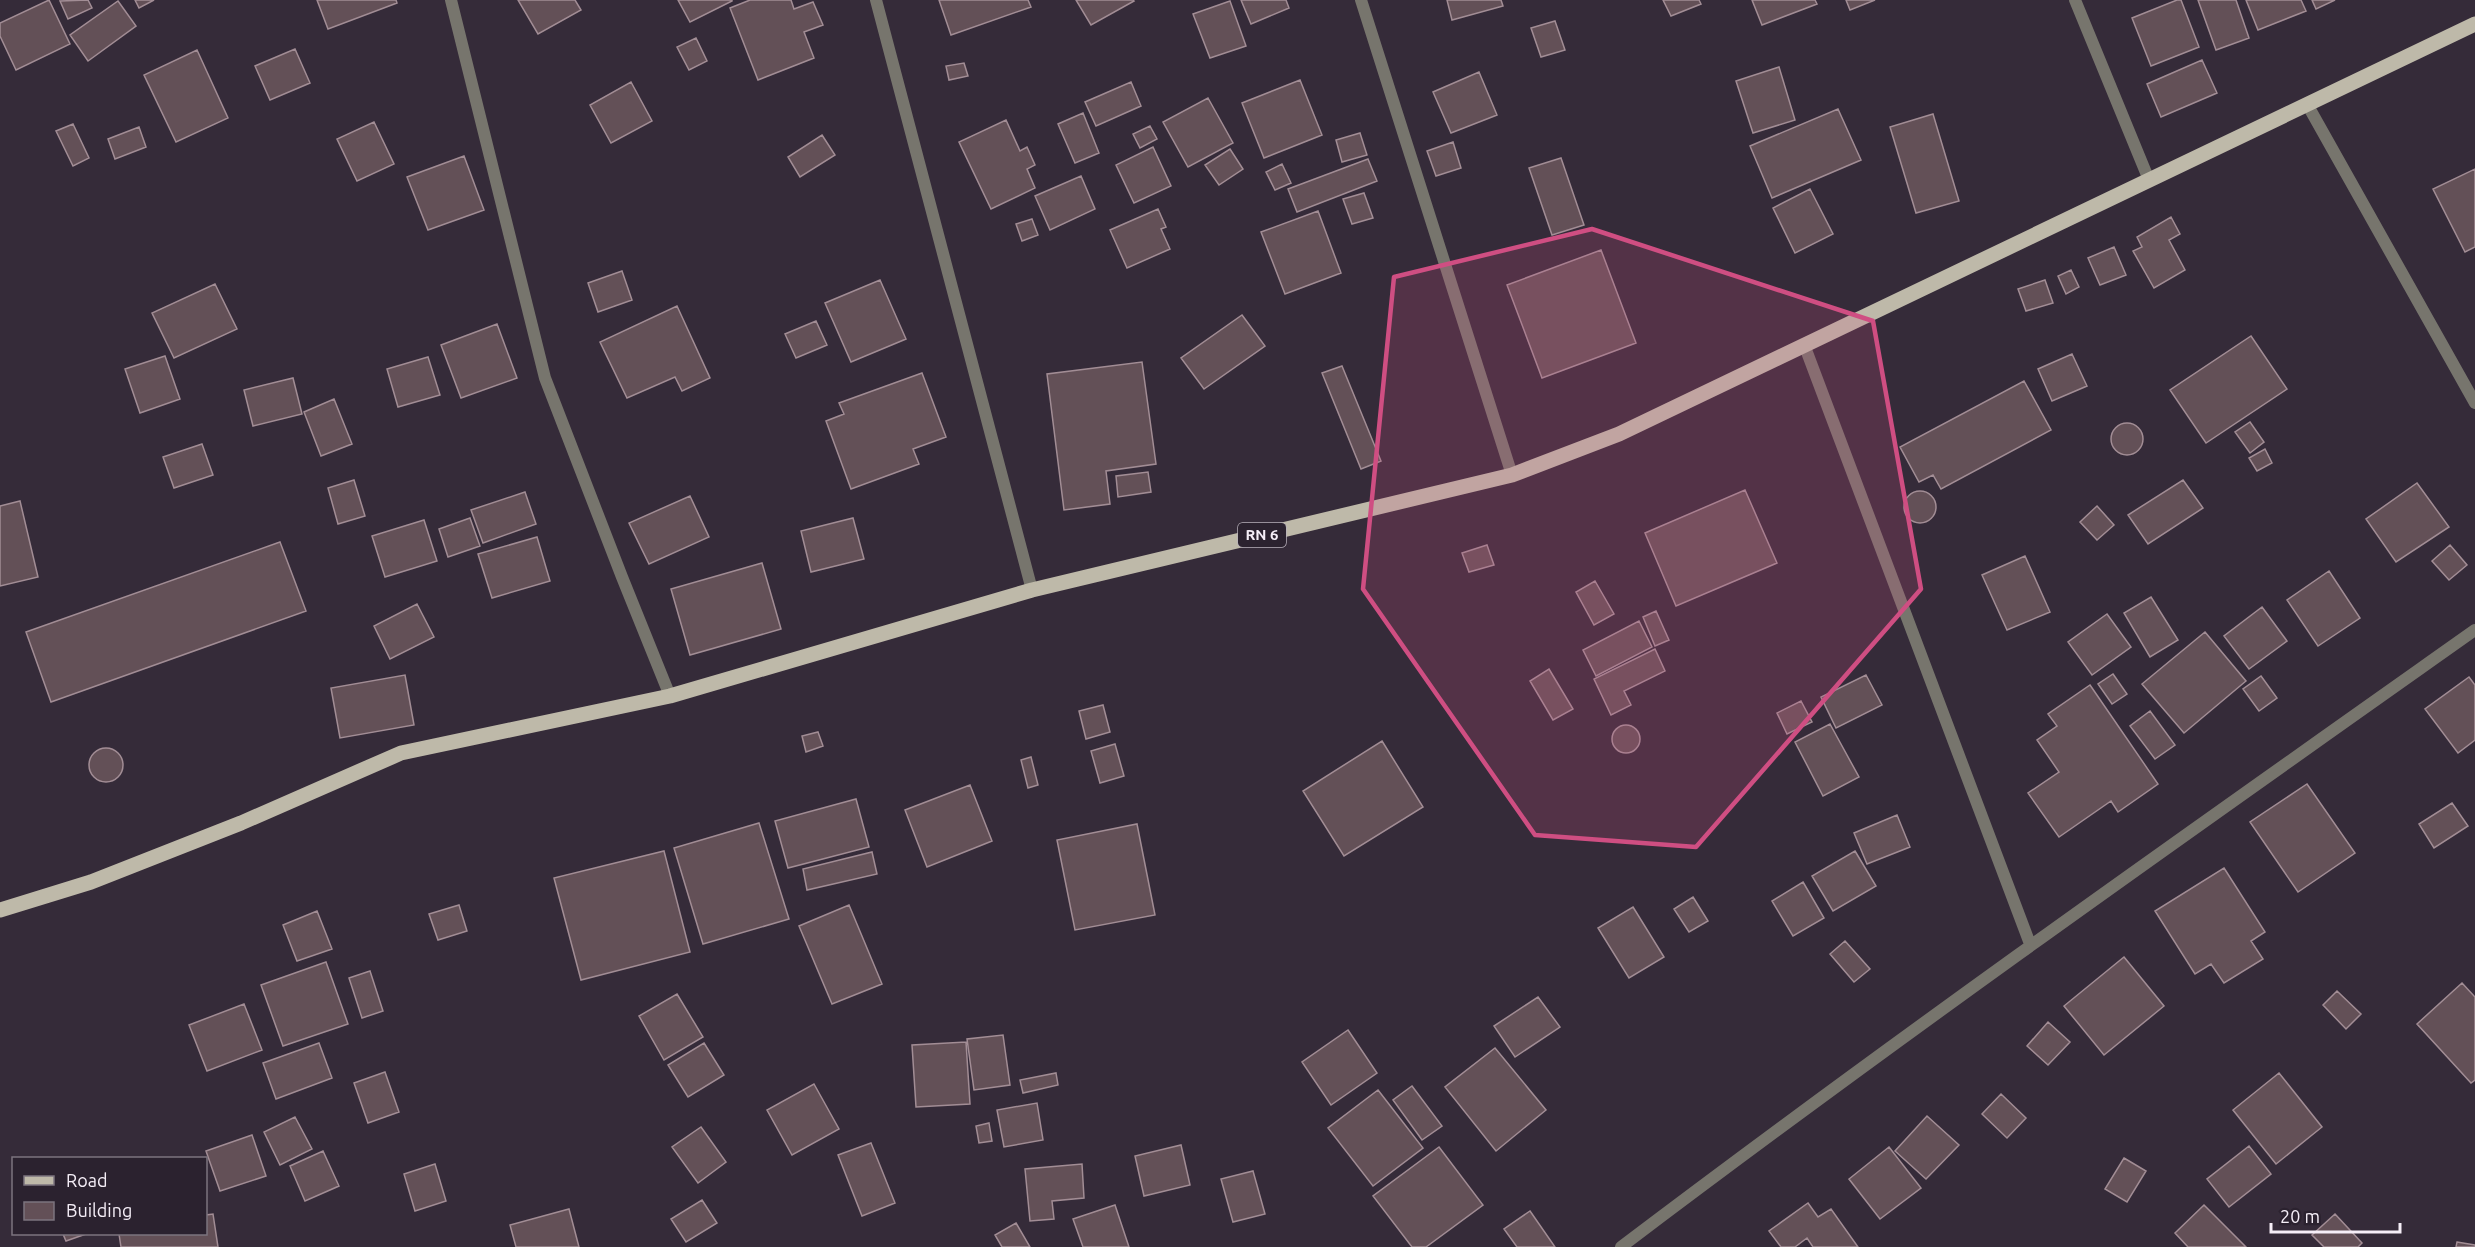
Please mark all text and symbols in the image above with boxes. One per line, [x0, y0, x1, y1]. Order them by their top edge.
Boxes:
road number: RN 6 [1238, 523, 1286, 547]
legend [12, 1157, 207, 1235]
text: Road [66, 1170, 108, 1190]
scale bar [2271, 1196, 2400, 1234]
text: Building [66, 1200, 132, 1220]
text: 20 m [2280, 1206, 2320, 1226]

